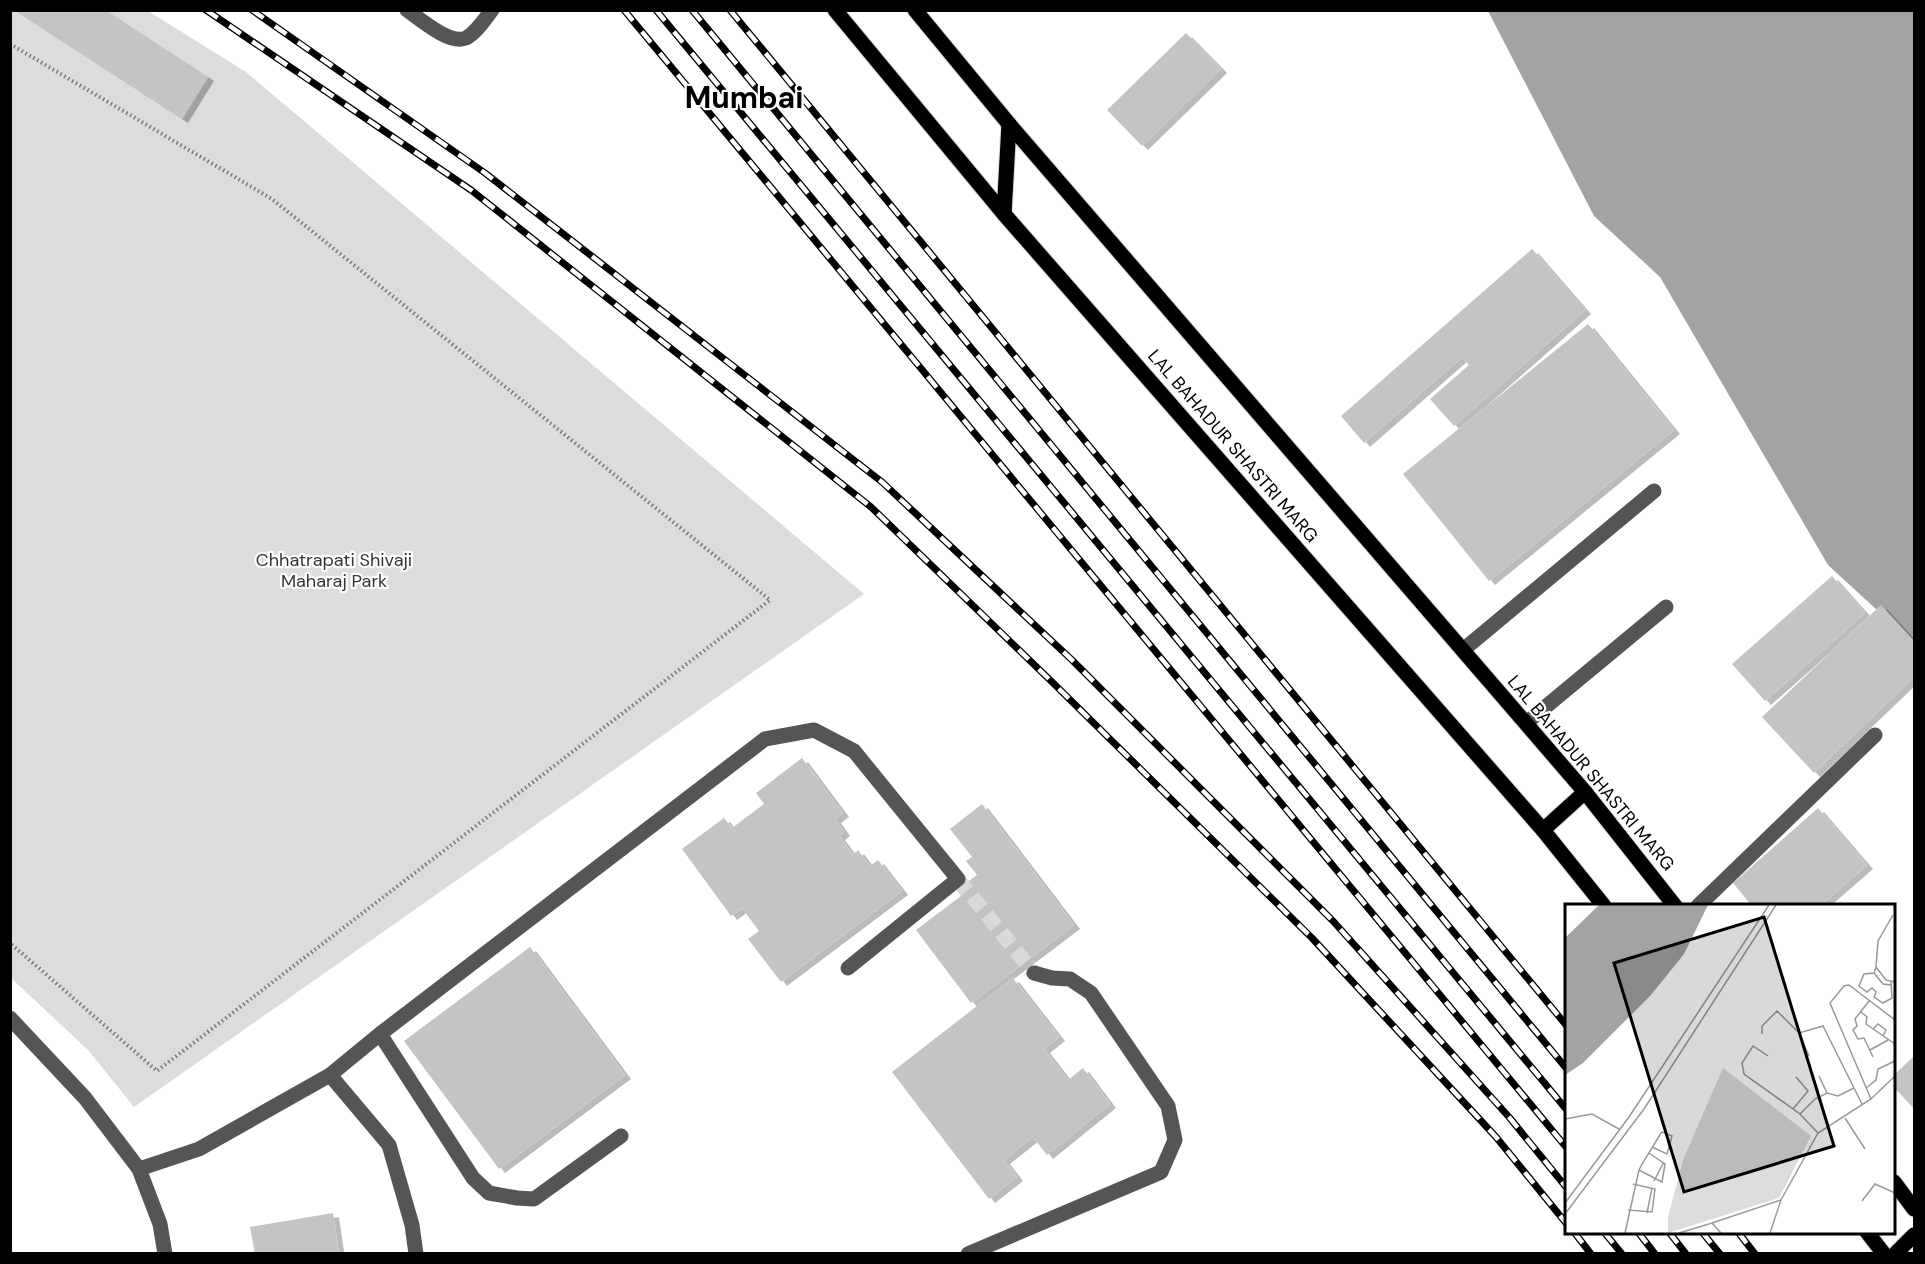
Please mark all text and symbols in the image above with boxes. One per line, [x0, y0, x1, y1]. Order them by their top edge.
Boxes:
district label: Mumbai [685, 78, 803, 117]
street label: LAL BAHADUR SHASTRI MARG [1143, 344, 1323, 548]
park label: Chhatrapati Shivaji Maharaj Park [256, 548, 412, 593]
street label: LAL BAHADUR SHASTRI MARG [1502, 670, 1680, 876]
inset map [1565, 904, 1895, 1234]

